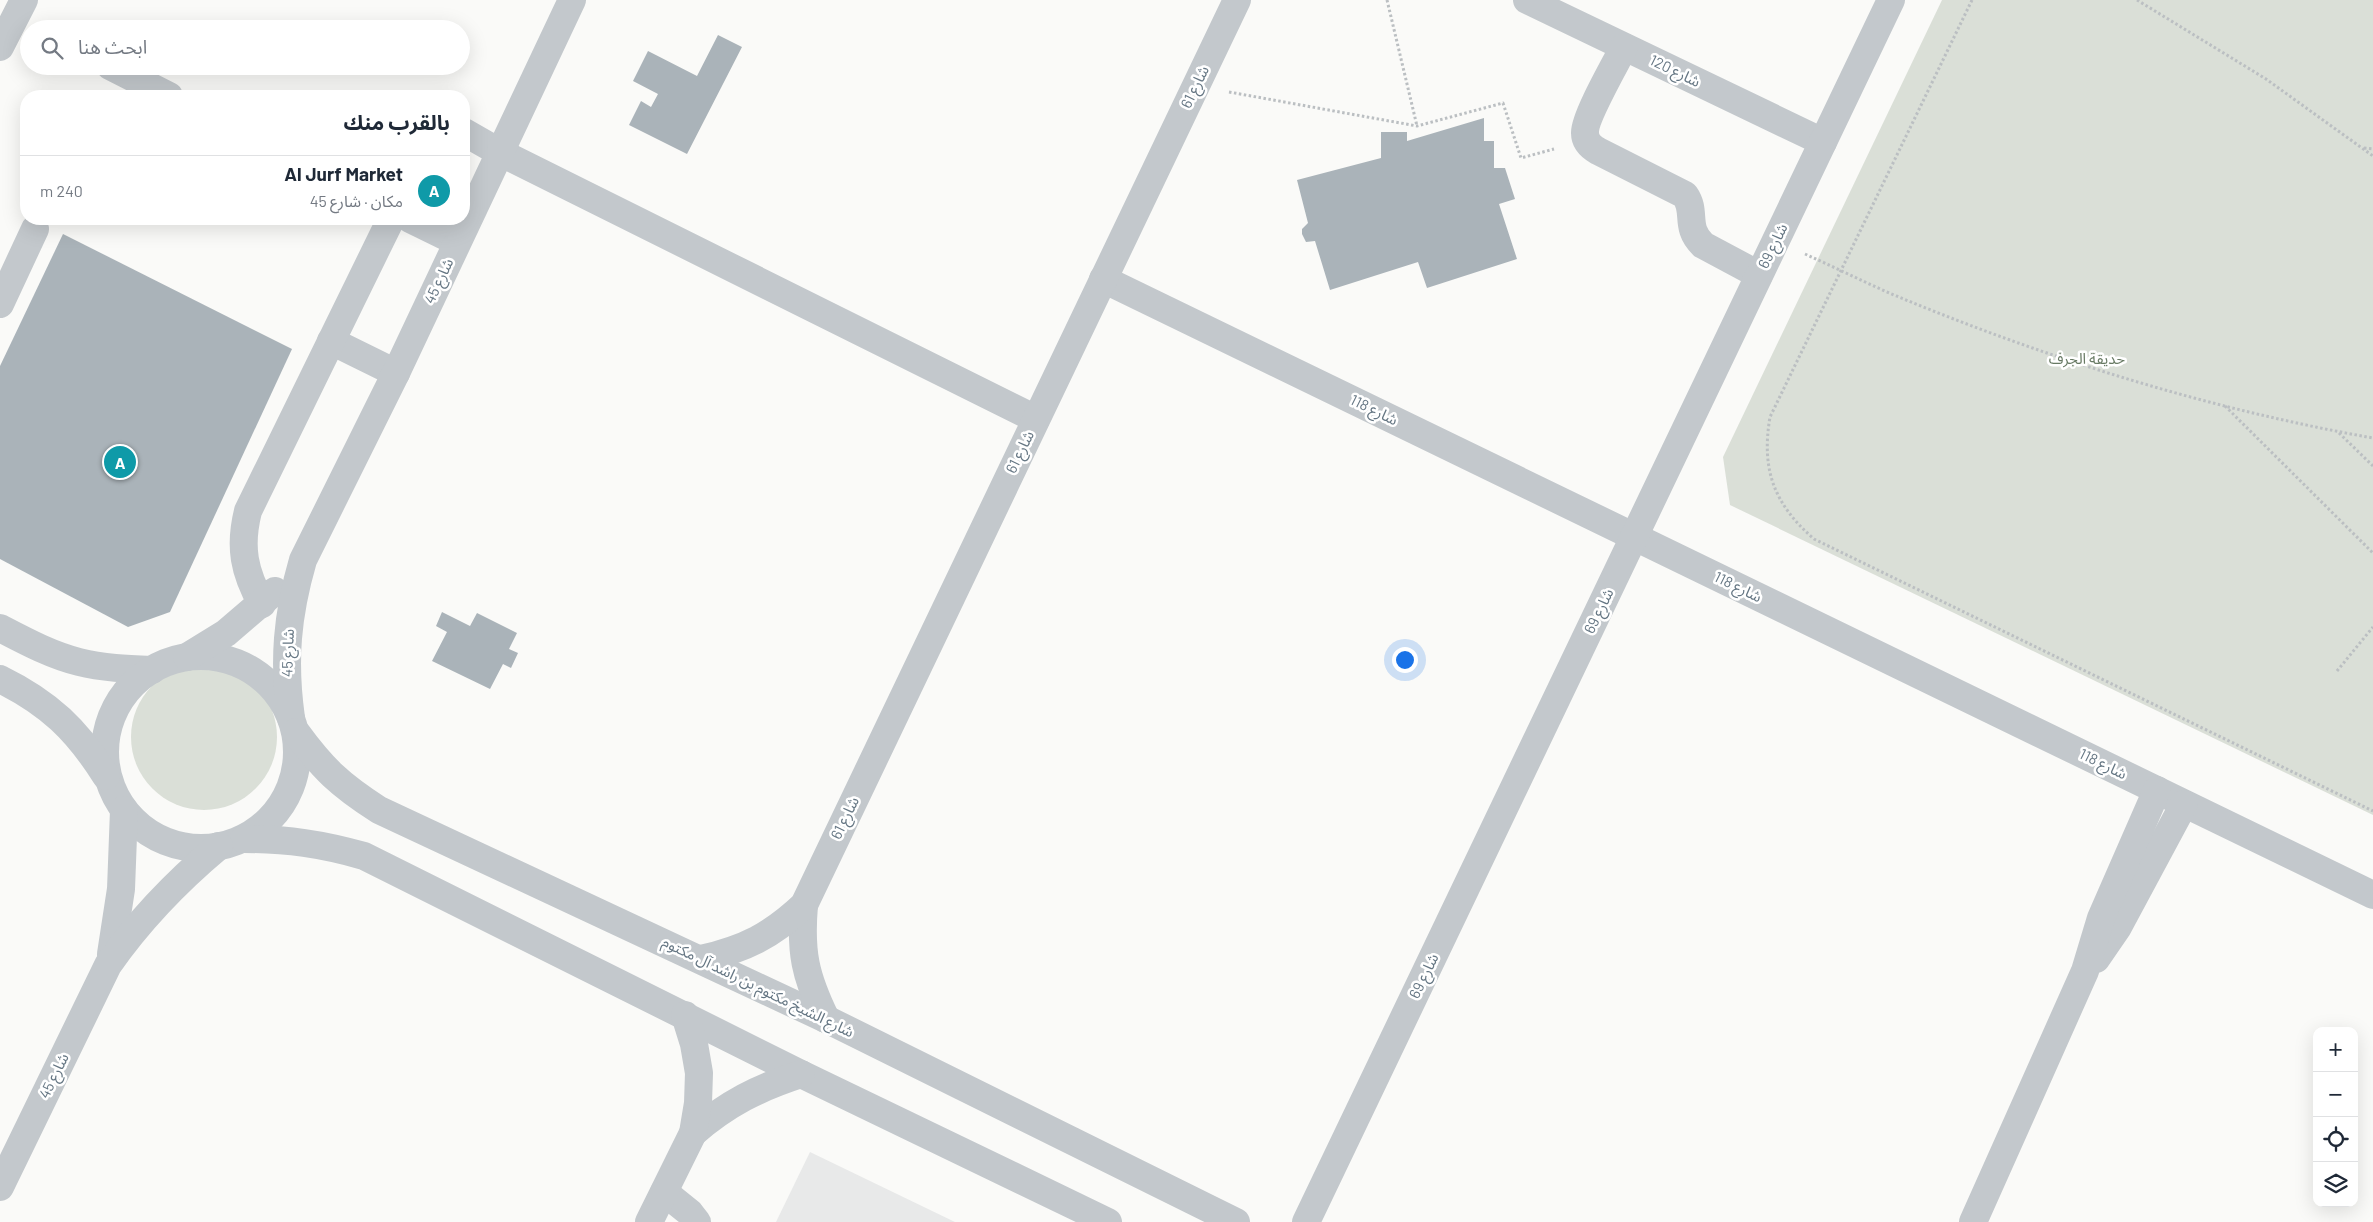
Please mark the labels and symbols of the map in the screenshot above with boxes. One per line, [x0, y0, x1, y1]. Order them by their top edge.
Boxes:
street label: شارع 120 [1645, 50, 1704, 94]
street label: شارع 61 [1176, 62, 1216, 112]
street label: شارع 69 [1754, 220, 1794, 273]
street label: شارع 45 [420, 255, 460, 308]
park label: حديقة الجرف [2049, 349, 2125, 368]
street label: شارع 118 [1346, 390, 1401, 432]
street label: شارع 61 [1001, 427, 1041, 477]
pin: A [104, 443, 136, 481]
street label: شارع 118 [1710, 567, 1765, 609]
street label: شارع 69 [1580, 585, 1620, 638]
street label: شارع 45 [277, 628, 301, 678]
your location [1392, 647, 1418, 673]
street label: شارع 118 [2075, 744, 2130, 786]
street label: شارع 61 [826, 793, 866, 843]
street label: شارع الشيخ مكتوم بن راشد آل مكتوم [658, 932, 857, 1044]
street label: شارع 69 [1405, 950, 1445, 1003]
street label: شارع 45 [34, 1050, 75, 1103]

